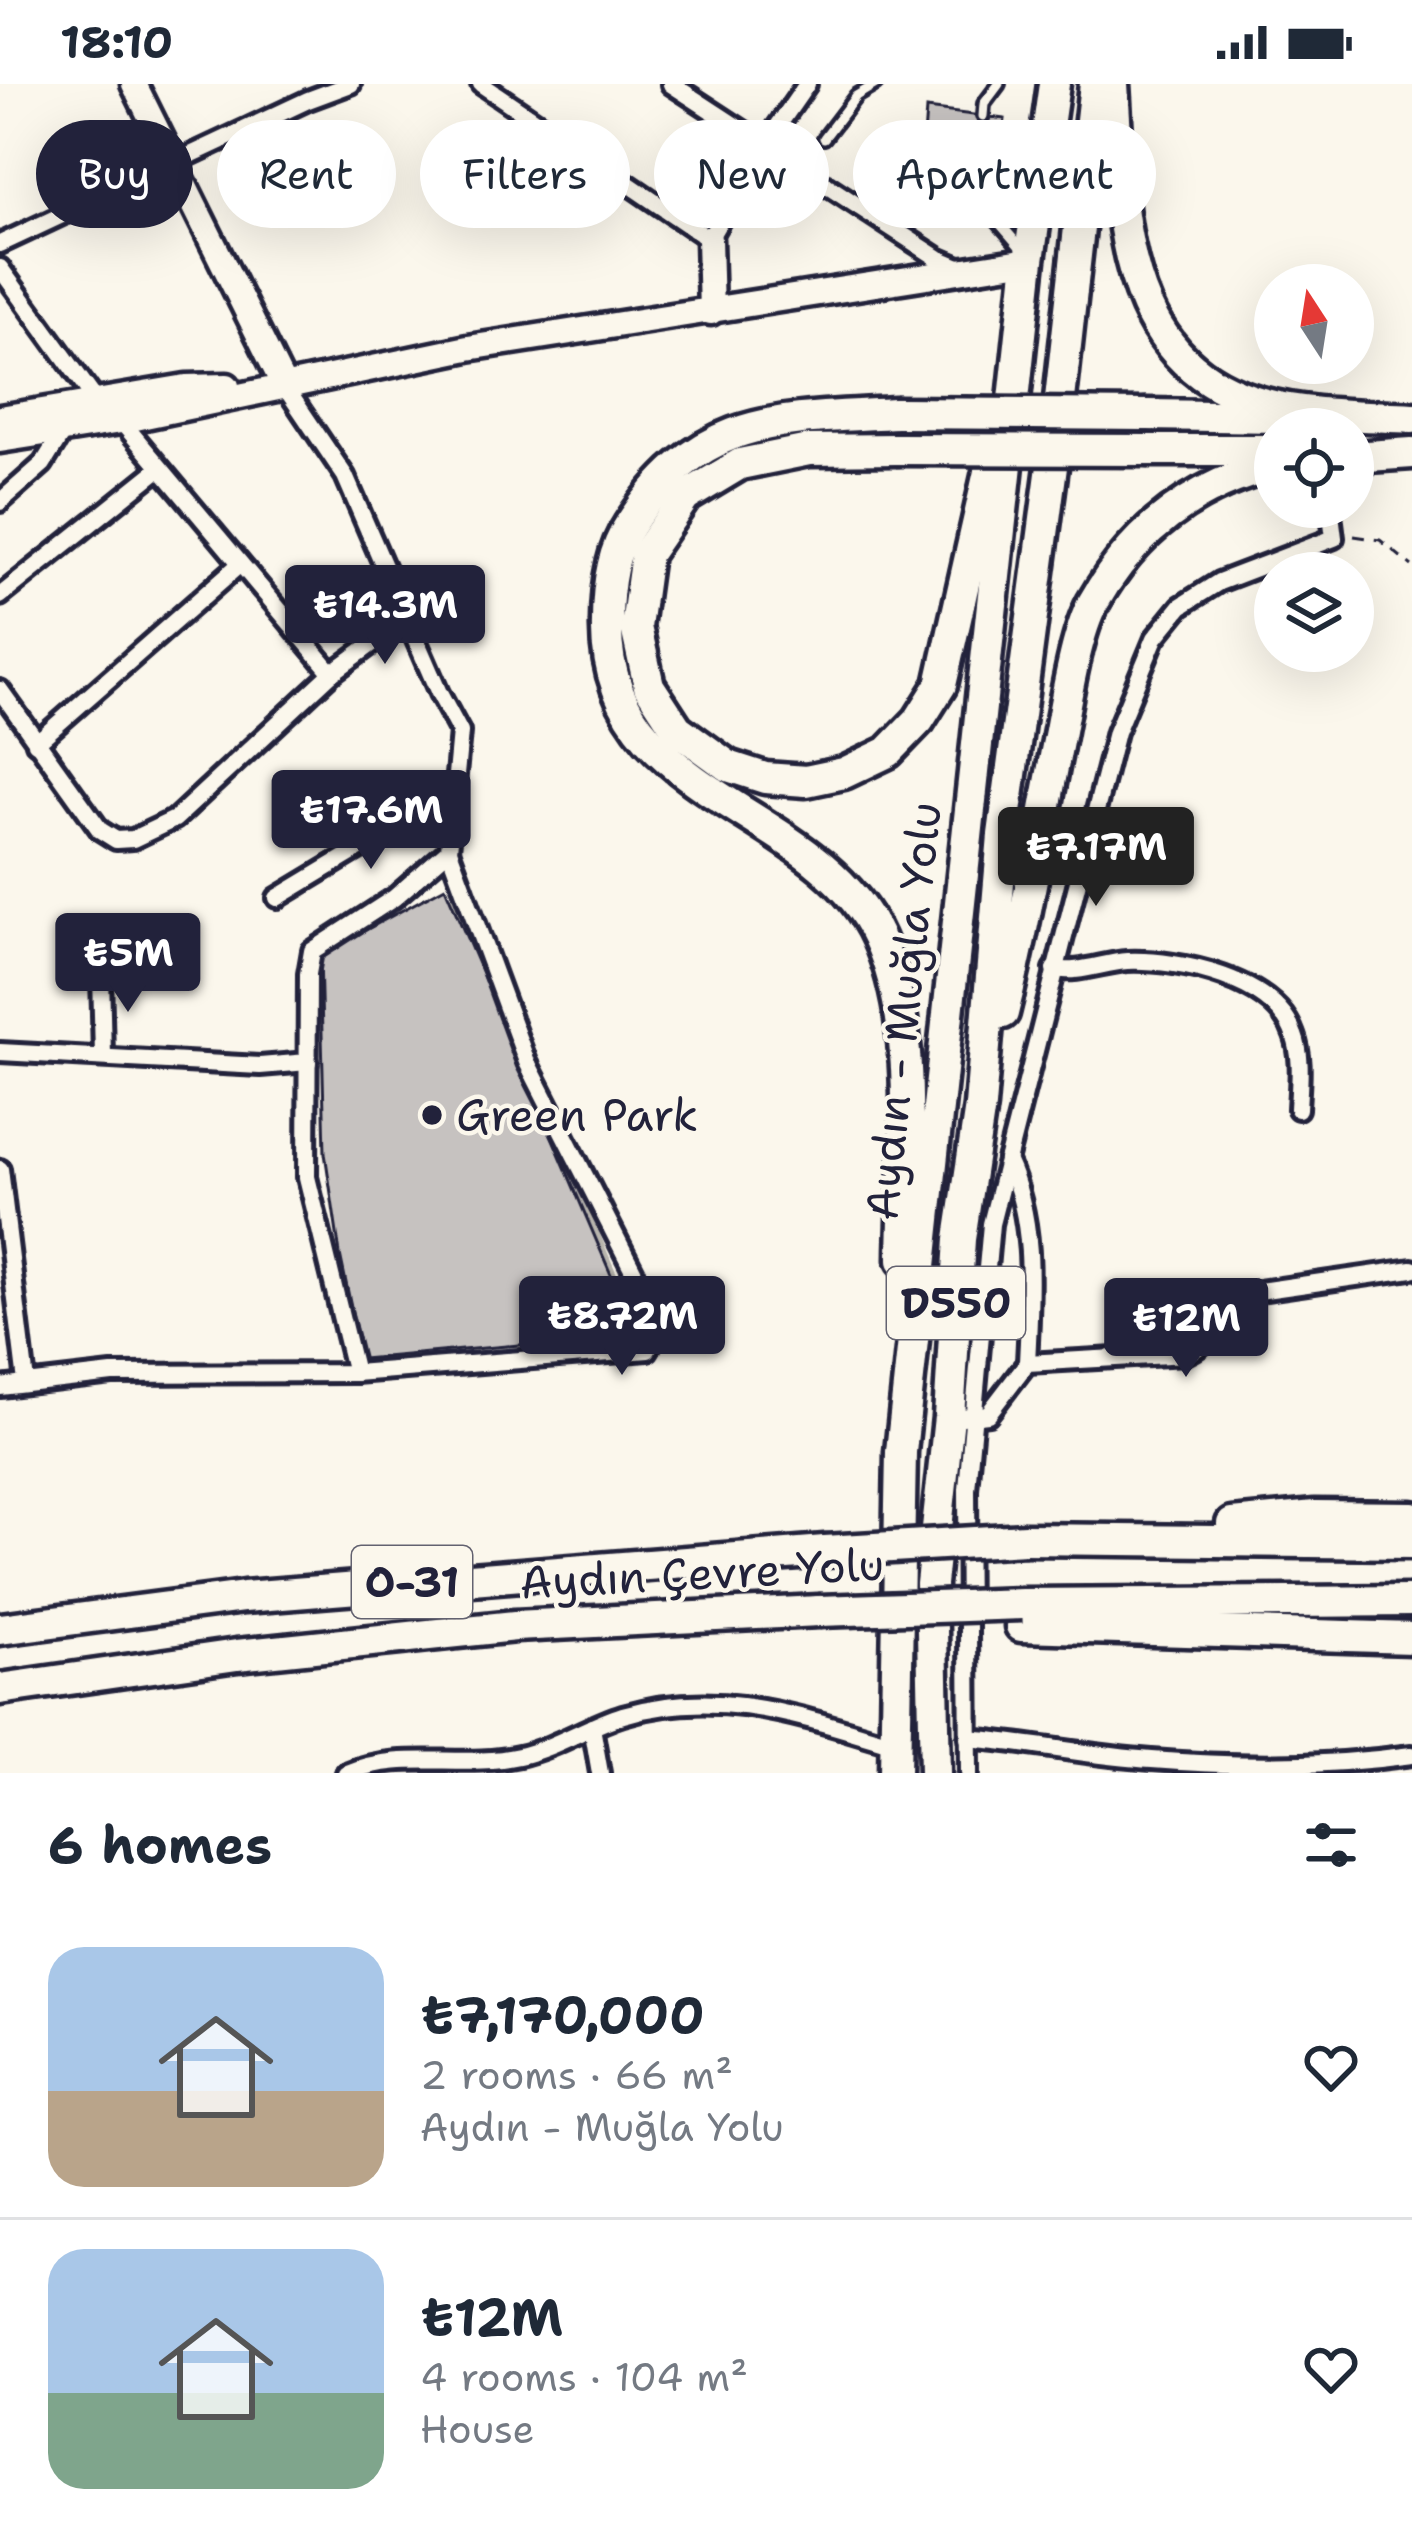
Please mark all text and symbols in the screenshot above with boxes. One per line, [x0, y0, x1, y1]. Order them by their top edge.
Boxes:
text: 18:10 [60, 12, 173, 72]
chip: Buy [36, 120, 193, 228]
chip: Rent [217, 120, 396, 228]
chip: Filters [420, 120, 630, 228]
chip: New [654, 120, 829, 228]
chip: Apartment [853, 120, 1156, 228]
north arrow [1254, 264, 1374, 384]
map controls [1254, 264, 1374, 672]
button: locate [1254, 408, 1374, 528]
button: layers [1254, 552, 1374, 672]
pin: ₺14.3M [287, 565, 483, 667]
text: ₺14.3M [312, 578, 458, 630]
pin: ₺17.6M [273, 770, 469, 872]
text: ₺17.6M [299, 783, 443, 835]
street label: Aydın - Muğla Yolu [851, 799, 955, 1223]
pin: ₺7.17M [998, 807, 1194, 909]
text: ₺7.17M [1025, 820, 1167, 872]
pin: ₺5M [70, 913, 186, 1015]
text: ₺5M [82, 926, 174, 978]
place label: Green Park [456, 1085, 698, 1145]
marker: Green Park [419, 1102, 445, 1128]
road number: D550 [887, 1267, 1025, 1339]
pin: ₺8.72M [524, 1276, 720, 1378]
pin: ₺12M [1115, 1278, 1257, 1380]
text: ₺8.72M [546, 1289, 698, 1341]
text: ₺12M [1131, 1291, 1241, 1343]
street label: Aydın Çevre Yolu [518, 1533, 886, 1613]
road number: O-31 [352, 1546, 472, 1618]
text: 6 homes [48, 1811, 272, 1879]
icon: filters [1298, 1812, 1364, 1878]
text: ₺7,170,000 [420, 1981, 705, 2049]
icon: home [144, 1995, 288, 2139]
icon: heart [1298, 2034, 1364, 2100]
text: 2 rooms · 66 m² [420, 2049, 733, 2101]
text: Aydın - Muğla Yolu [420, 2101, 784, 2153]
text: ₺12M [420, 2283, 563, 2351]
icon: home [144, 2297, 288, 2441]
icon: heart [1298, 2336, 1364, 2402]
text: 4 rooms · 104 m² [420, 2351, 748, 2403]
text: House [420, 2403, 535, 2455]

